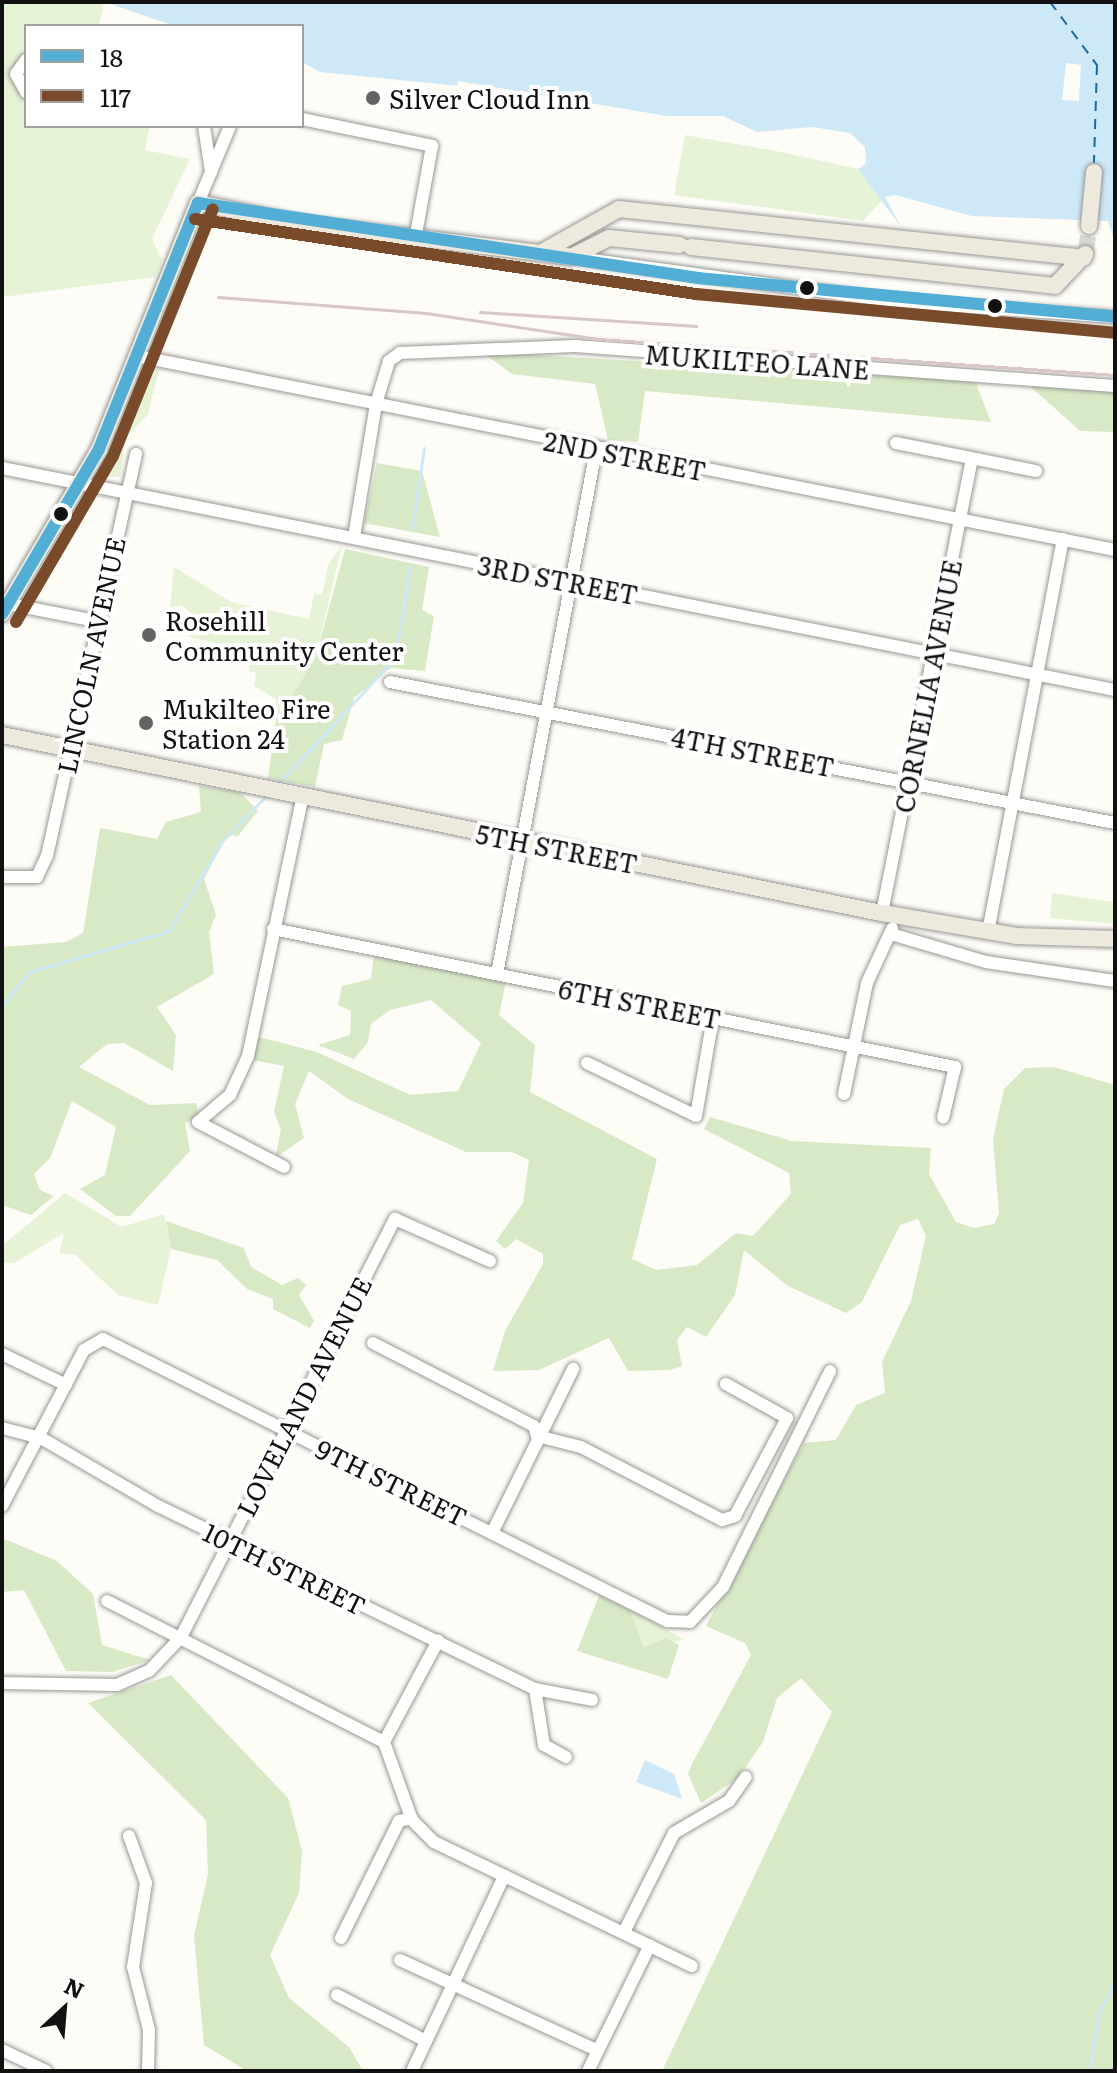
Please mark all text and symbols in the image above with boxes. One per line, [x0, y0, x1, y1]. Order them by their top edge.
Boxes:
legend [24, 24, 304, 128]
text: 18 [100, 39, 123, 74]
text: 117 [100, 79, 131, 114]
place label: Silver Cloud Inn [389, 82, 590, 114]
marker: Silver Cloud Inn [364, 89, 382, 107]
unlabelled marker [799, 280, 815, 296]
unlabelled marker [987, 298, 1003, 314]
street label: MUKILTEO LANE [644, 338, 870, 384]
street label: 2ND STREET [541, 424, 709, 486]
unlabelled marker [53, 506, 69, 522]
street label: LINCOLN AVENUE [50, 534, 130, 776]
street label: 3RD STREET [475, 548, 641, 610]
street label: CORNELIA AVENUE [887, 557, 967, 815]
place label: Rosehill Community Center [165, 604, 404, 666]
marker: Rosehill Community Center [140, 626, 158, 644]
place label: Mukilteo Fire Station 24 [162, 692, 331, 754]
marker: Mukilteo Fire Station 24 [137, 714, 155, 732]
street label: 4TH STREET [669, 720, 837, 782]
street label: 5TH STREET [474, 817, 640, 879]
street label: 6TH STREET [556, 972, 724, 1034]
street label: LOVELAND AVENUE [229, 1271, 377, 1521]
street label: 9TH STREET [311, 1432, 473, 1532]
street label: 10TH STREET [199, 1515, 371, 1621]
text: N [59, 1968, 90, 2006]
north arrow [24, 1969, 104, 2049]

